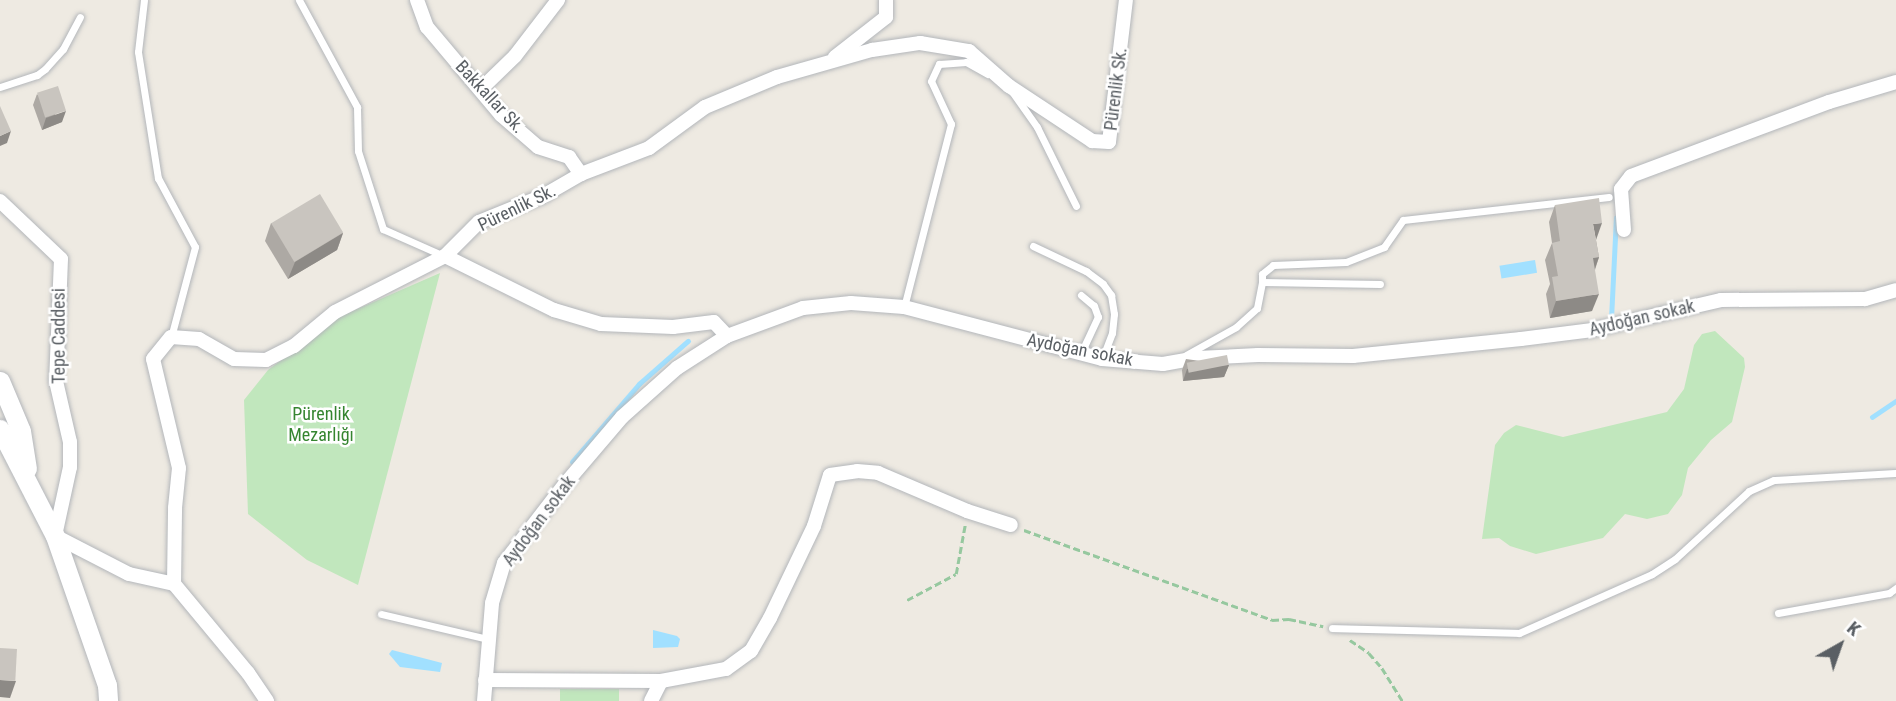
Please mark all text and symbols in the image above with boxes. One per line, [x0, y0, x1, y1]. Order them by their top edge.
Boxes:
street label: Pürenlik Sk. [1100, 46, 1132, 132]
street label: Bakkallar Sk. [451, 56, 529, 138]
street label: Pürenlik Sk. [475, 180, 559, 236]
street label: Tepe Caddesi [48, 288, 70, 384]
street label: Aydoğan sokak [1587, 295, 1697, 341]
street label: Aydoğan sokak [1025, 329, 1135, 371]
park label: Pürenlik Mezarlığı [288, 404, 354, 446]
street label: Aydoğan sokak [498, 471, 580, 571]
north arrow [1805, 610, 1875, 680]
text: K [1842, 616, 1865, 641]

